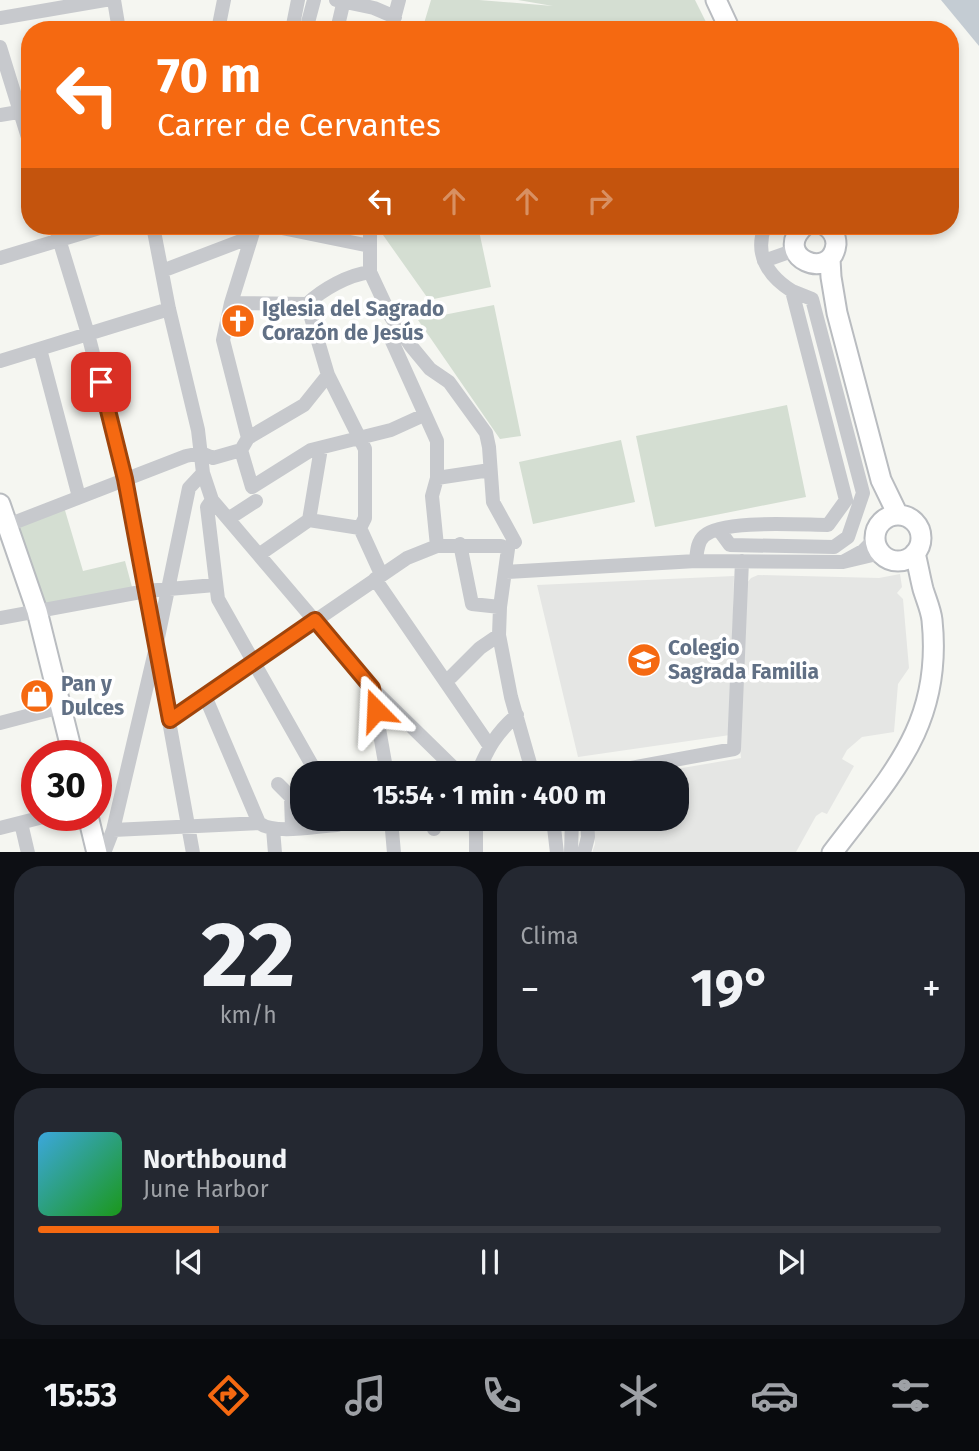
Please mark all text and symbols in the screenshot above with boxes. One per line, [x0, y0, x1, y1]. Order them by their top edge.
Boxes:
text: 70 m [157, 46, 261, 105]
icon: left [42, 49, 133, 140]
text: Carrer de Cervantes [157, 106, 441, 144]
icon: left [362, 182, 400, 220]
icon: ahead [435, 182, 473, 220]
icon: ahead [508, 182, 546, 220]
icon: right [581, 182, 619, 220]
place label: Iglesia del Sagrado Corazón de Jesús [262, 296, 444, 346]
church icon: Iglesia del Sagrado Corazón de Jesús [219, 302, 257, 340]
pin [71, 352, 131, 412]
icon: arrive [82, 363, 120, 401]
place label: Colegio Sagrada Familia [668, 635, 819, 685]
school or university icon: Colegio Sagrada Familia [625, 641, 663, 679]
place label: Pan y Dulces [61, 671, 124, 721]
position arrow [339, 673, 413, 747]
shop icon: Pan y Dulces [18, 677, 56, 715]
speed limit sign: 30 [21, 740, 112, 831]
text: 15:54 · 1 min · 400 m [373, 780, 606, 811]
text: 22 [201, 901, 295, 1010]
text: Clima [521, 922, 579, 950]
text: 19° [691, 957, 771, 1020]
text: − [521, 966, 540, 1012]
text: + [922, 966, 941, 1012]
text: km/h [220, 1001, 277, 1029]
text: Northbound [143, 1144, 287, 1175]
text: June Harbor [143, 1175, 269, 1203]
icon: previous [170, 1243, 208, 1281]
icon: pause [471, 1243, 509, 1281]
icon: next [772, 1243, 810, 1281]
icon: directions [204, 1371, 253, 1420]
icon: music [341, 1371, 390, 1420]
icon: phone [477, 1371, 526, 1420]
icon: climate [614, 1371, 663, 1420]
icon: car [750, 1371, 799, 1420]
icon: filters [886, 1371, 935, 1420]
text: 15:53 [44, 1376, 117, 1414]

